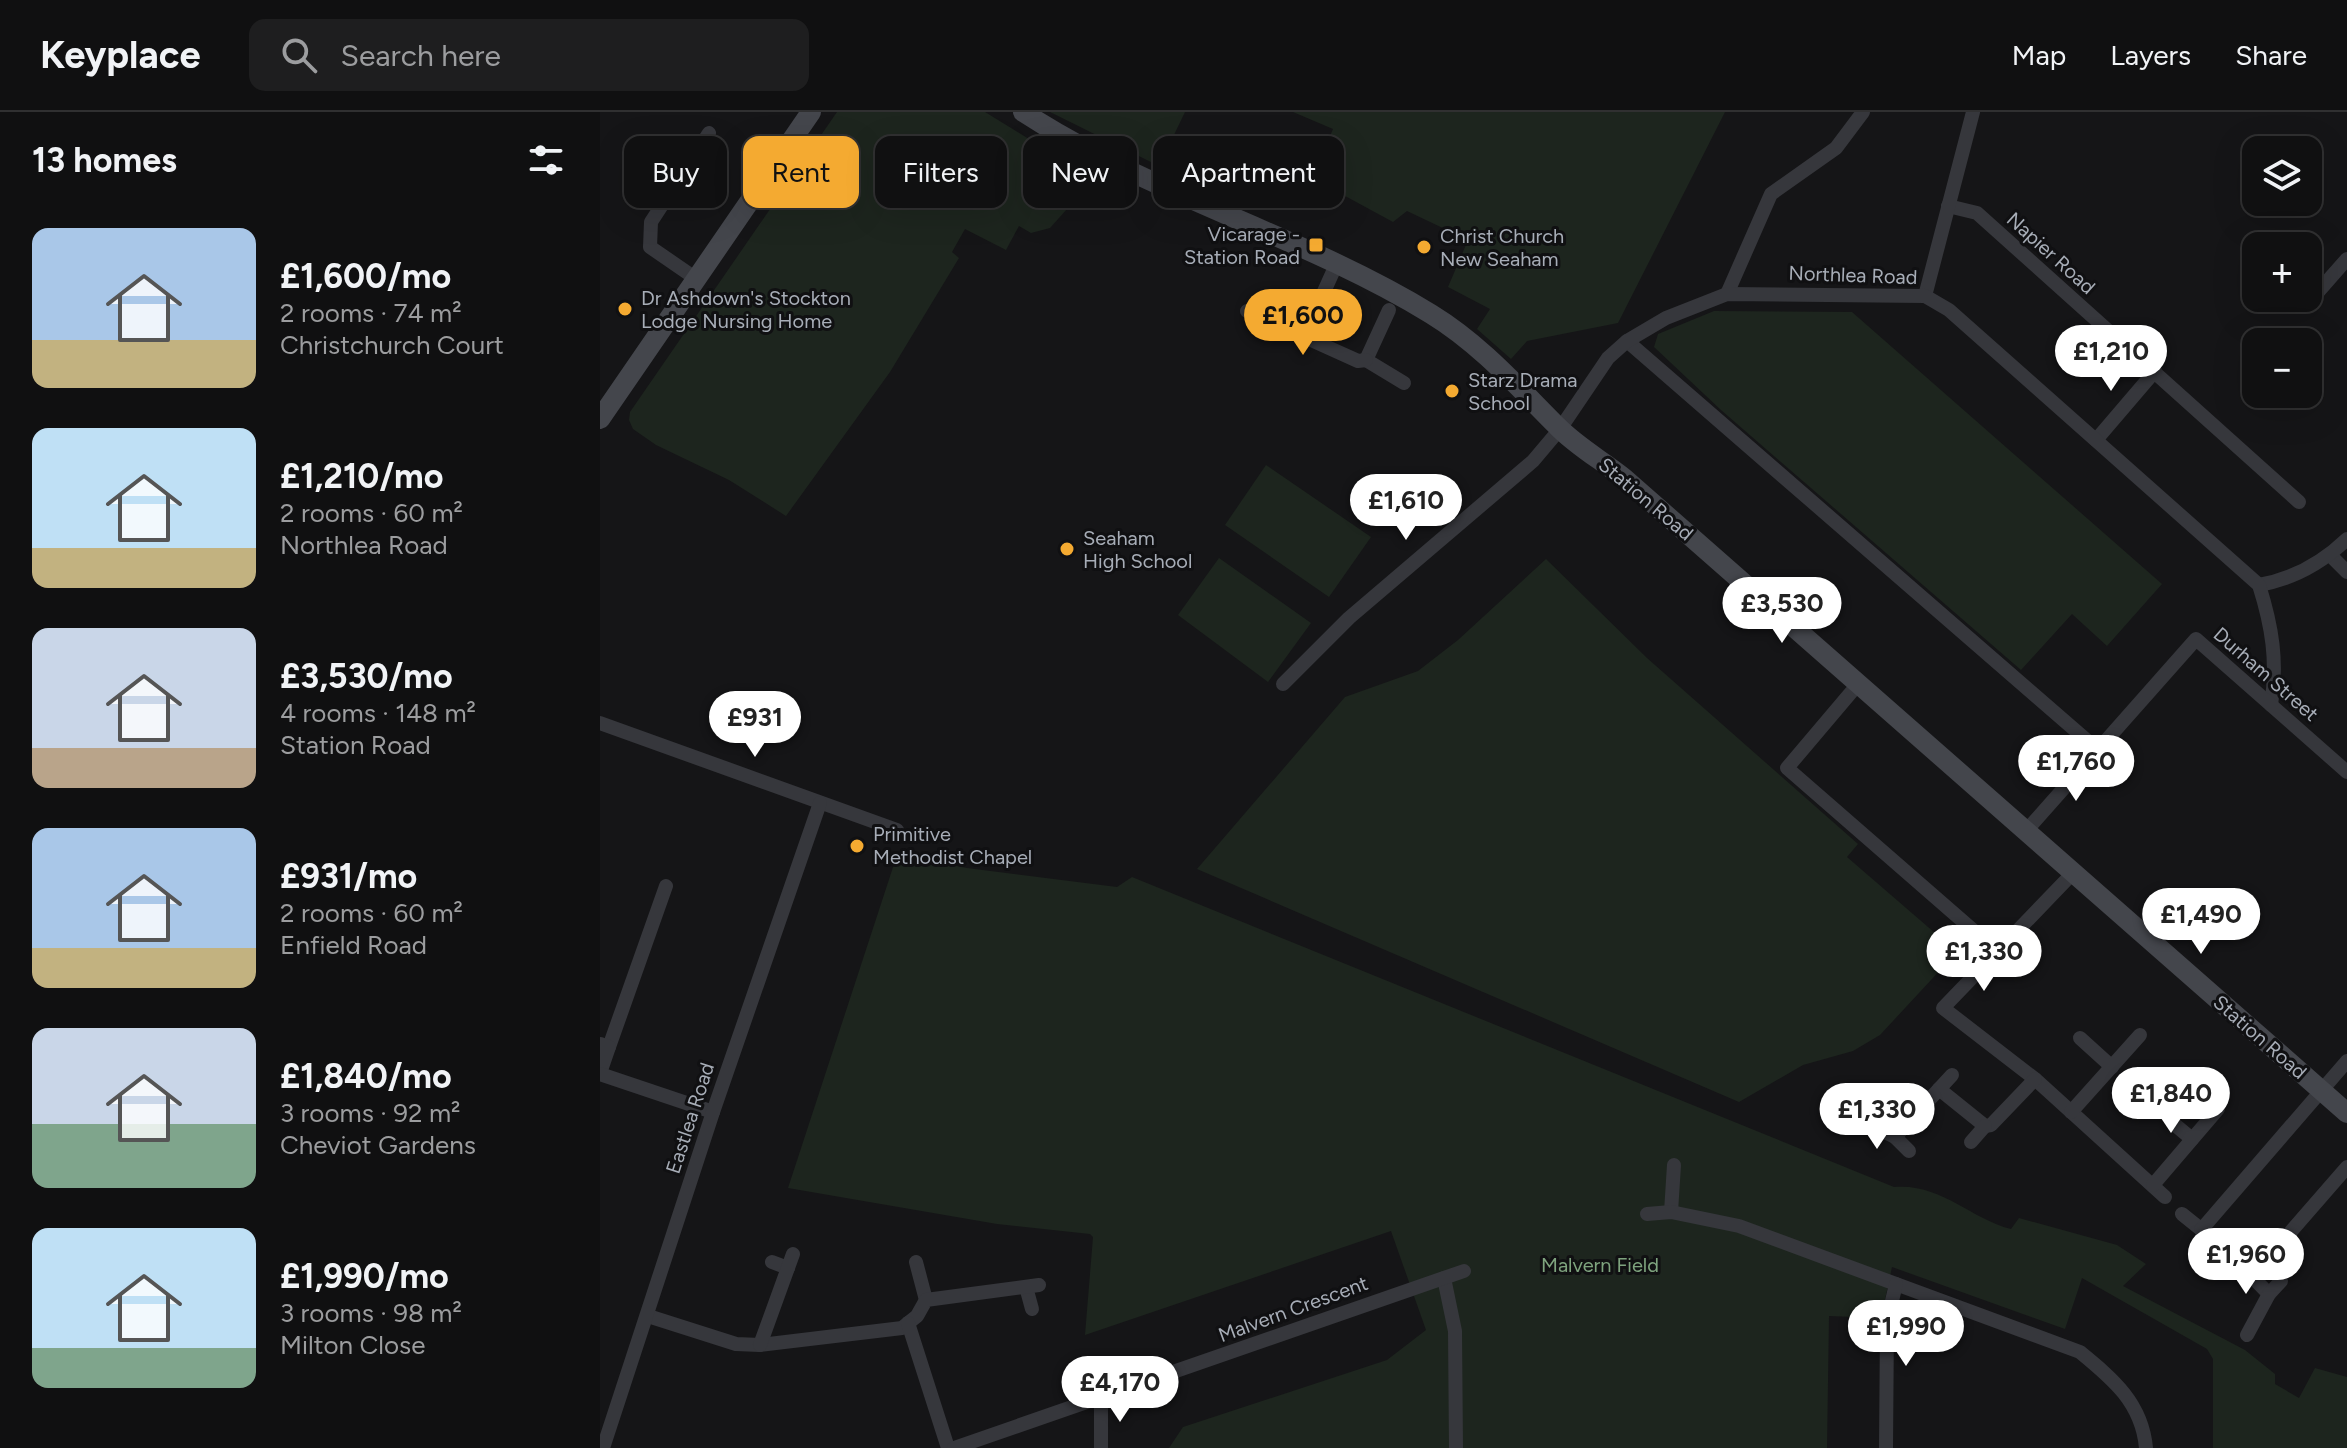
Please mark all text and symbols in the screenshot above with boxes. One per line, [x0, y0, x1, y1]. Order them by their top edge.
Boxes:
search box [249, 19, 809, 91]
text: Keyplace [40, 32, 201, 78]
icon: search [277, 33, 321, 77]
text: Search here [341, 37, 501, 74]
text: Map [2012, 38, 2066, 72]
text: Layers [2110, 38, 2191, 72]
text: Share [2235, 38, 2307, 72]
chip: Buy [624, 136, 727, 208]
chip: Rent [743, 136, 859, 208]
chip: Filters [875, 136, 1007, 208]
chip: New [1023, 136, 1137, 208]
chip: Apartment [1153, 136, 1344, 208]
map controls [2242, 136, 2322, 408]
button: layers [2242, 136, 2322, 216]
icon: filters [524, 138, 568, 182]
text: 13 homes [32, 140, 177, 181]
street label: Napier Road [2002, 207, 2100, 299]
place label: Vicarage - Station Road [1184, 222, 1300, 269]
place label: Christ Church New Seaham [1440, 224, 1564, 271]
button: + [2242, 232, 2322, 312]
marker: Vicarage - Station Road [1307, 236, 1325, 254]
marker: Christ Church New Seaham [1415, 238, 1433, 256]
text: £1,600/mo [280, 256, 451, 297]
icon: home [96, 260, 192, 356]
street label: Northlea Road [1788, 261, 1918, 289]
place label: Dr Ashdown's Stockton Lodge Nursing Home [641, 286, 851, 333]
pin: £1,600 [1238, 289, 1368, 357]
text: 2 rooms · 74 m² [280, 297, 462, 329]
text: £1,600 [1262, 299, 1344, 331]
marker: Dr Ashdown's Stockton Lodge Nursing Home [616, 300, 634, 318]
pin: £1,210 [2046, 325, 2176, 393]
button: − [2242, 328, 2322, 408]
text: Christchurch Court [280, 329, 504, 361]
text: £1,210 [2073, 335, 2149, 367]
place label: Starz Drama School [1468, 368, 1577, 415]
marker: Starz Drama School [1443, 382, 1461, 400]
street label: Station Road [1594, 453, 1698, 545]
text: £1,210/mo [280, 456, 443, 497]
icon: home [96, 460, 192, 556]
pin: £1,610 [1341, 474, 1471, 542]
text: £1,610 [1368, 484, 1444, 516]
text: 2 rooms · 60 m² [280, 497, 463, 529]
place label: Seaham High School [1083, 526, 1192, 573]
text: Northlea Road [280, 529, 448, 561]
marker: Seaham High School [1058, 540, 1076, 558]
pin: £3,530 [1717, 577, 1847, 645]
text: £3,530 [1740, 587, 1824, 619]
street label: Durham Street [2209, 622, 2323, 726]
text: £3,530/mo [280, 656, 453, 697]
icon: home [96, 660, 192, 756]
pin: £931 [708, 691, 802, 759]
text: 4 rooms · 148 m² [280, 697, 476, 729]
text: £931 [727, 701, 783, 733]
text: Station Road [280, 729, 431, 761]
pin: £1,760 [2011, 735, 2141, 803]
text: £1,760 [2036, 745, 2116, 777]
place label: Primitive Methodist Chapel [873, 822, 1032, 869]
marker: Primitive Methodist Chapel [848, 837, 866, 855]
text: £931/mo [280, 856, 417, 897]
icon: home [96, 860, 192, 956]
pin: £1,490 [2136, 888, 2266, 956]
text: 2 rooms · 60 m² [280, 897, 463, 929]
text: £1,490 [2160, 898, 2242, 930]
pin: £1,330 [1919, 925, 2049, 993]
text: Enfield Road [280, 929, 427, 961]
text: £1,330 [1945, 935, 2023, 967]
street label: Station Road [2208, 990, 2312, 1084]
text: £1,840/mo [280, 1056, 452, 1097]
street label: Eastlea Road [661, 1059, 719, 1177]
icon: home [96, 1060, 192, 1156]
pin: £1,840 [2106, 1067, 2236, 1135]
text: £1,840 [2130, 1077, 2212, 1109]
pin: £1,330 [1812, 1083, 1942, 1151]
text: £1,330 [1838, 1093, 1916, 1125]
text: 3 rooms · 92 m² [280, 1097, 460, 1129]
text: Cheviot Gardens [280, 1129, 476, 1161]
pin: £1,960 [2181, 1228, 2311, 1296]
text: £1,960 [2206, 1238, 2286, 1270]
park label: Malvern Field [1541, 1253, 1659, 1277]
text: £1,990/mo [280, 1256, 449, 1297]
icon: home [96, 1260, 192, 1356]
street label: Malvern Crescent [1215, 1271, 1371, 1347]
text: 3 rooms · 98 m² [280, 1297, 462, 1329]
pin: £1,990 [1841, 1300, 1971, 1368]
text: £1,990 [1866, 1310, 1946, 1342]
text: Milton Close [280, 1329, 425, 1361]
pin: £4,170 [1055, 1356, 1185, 1424]
text: £4,170 [1080, 1366, 1160, 1398]

